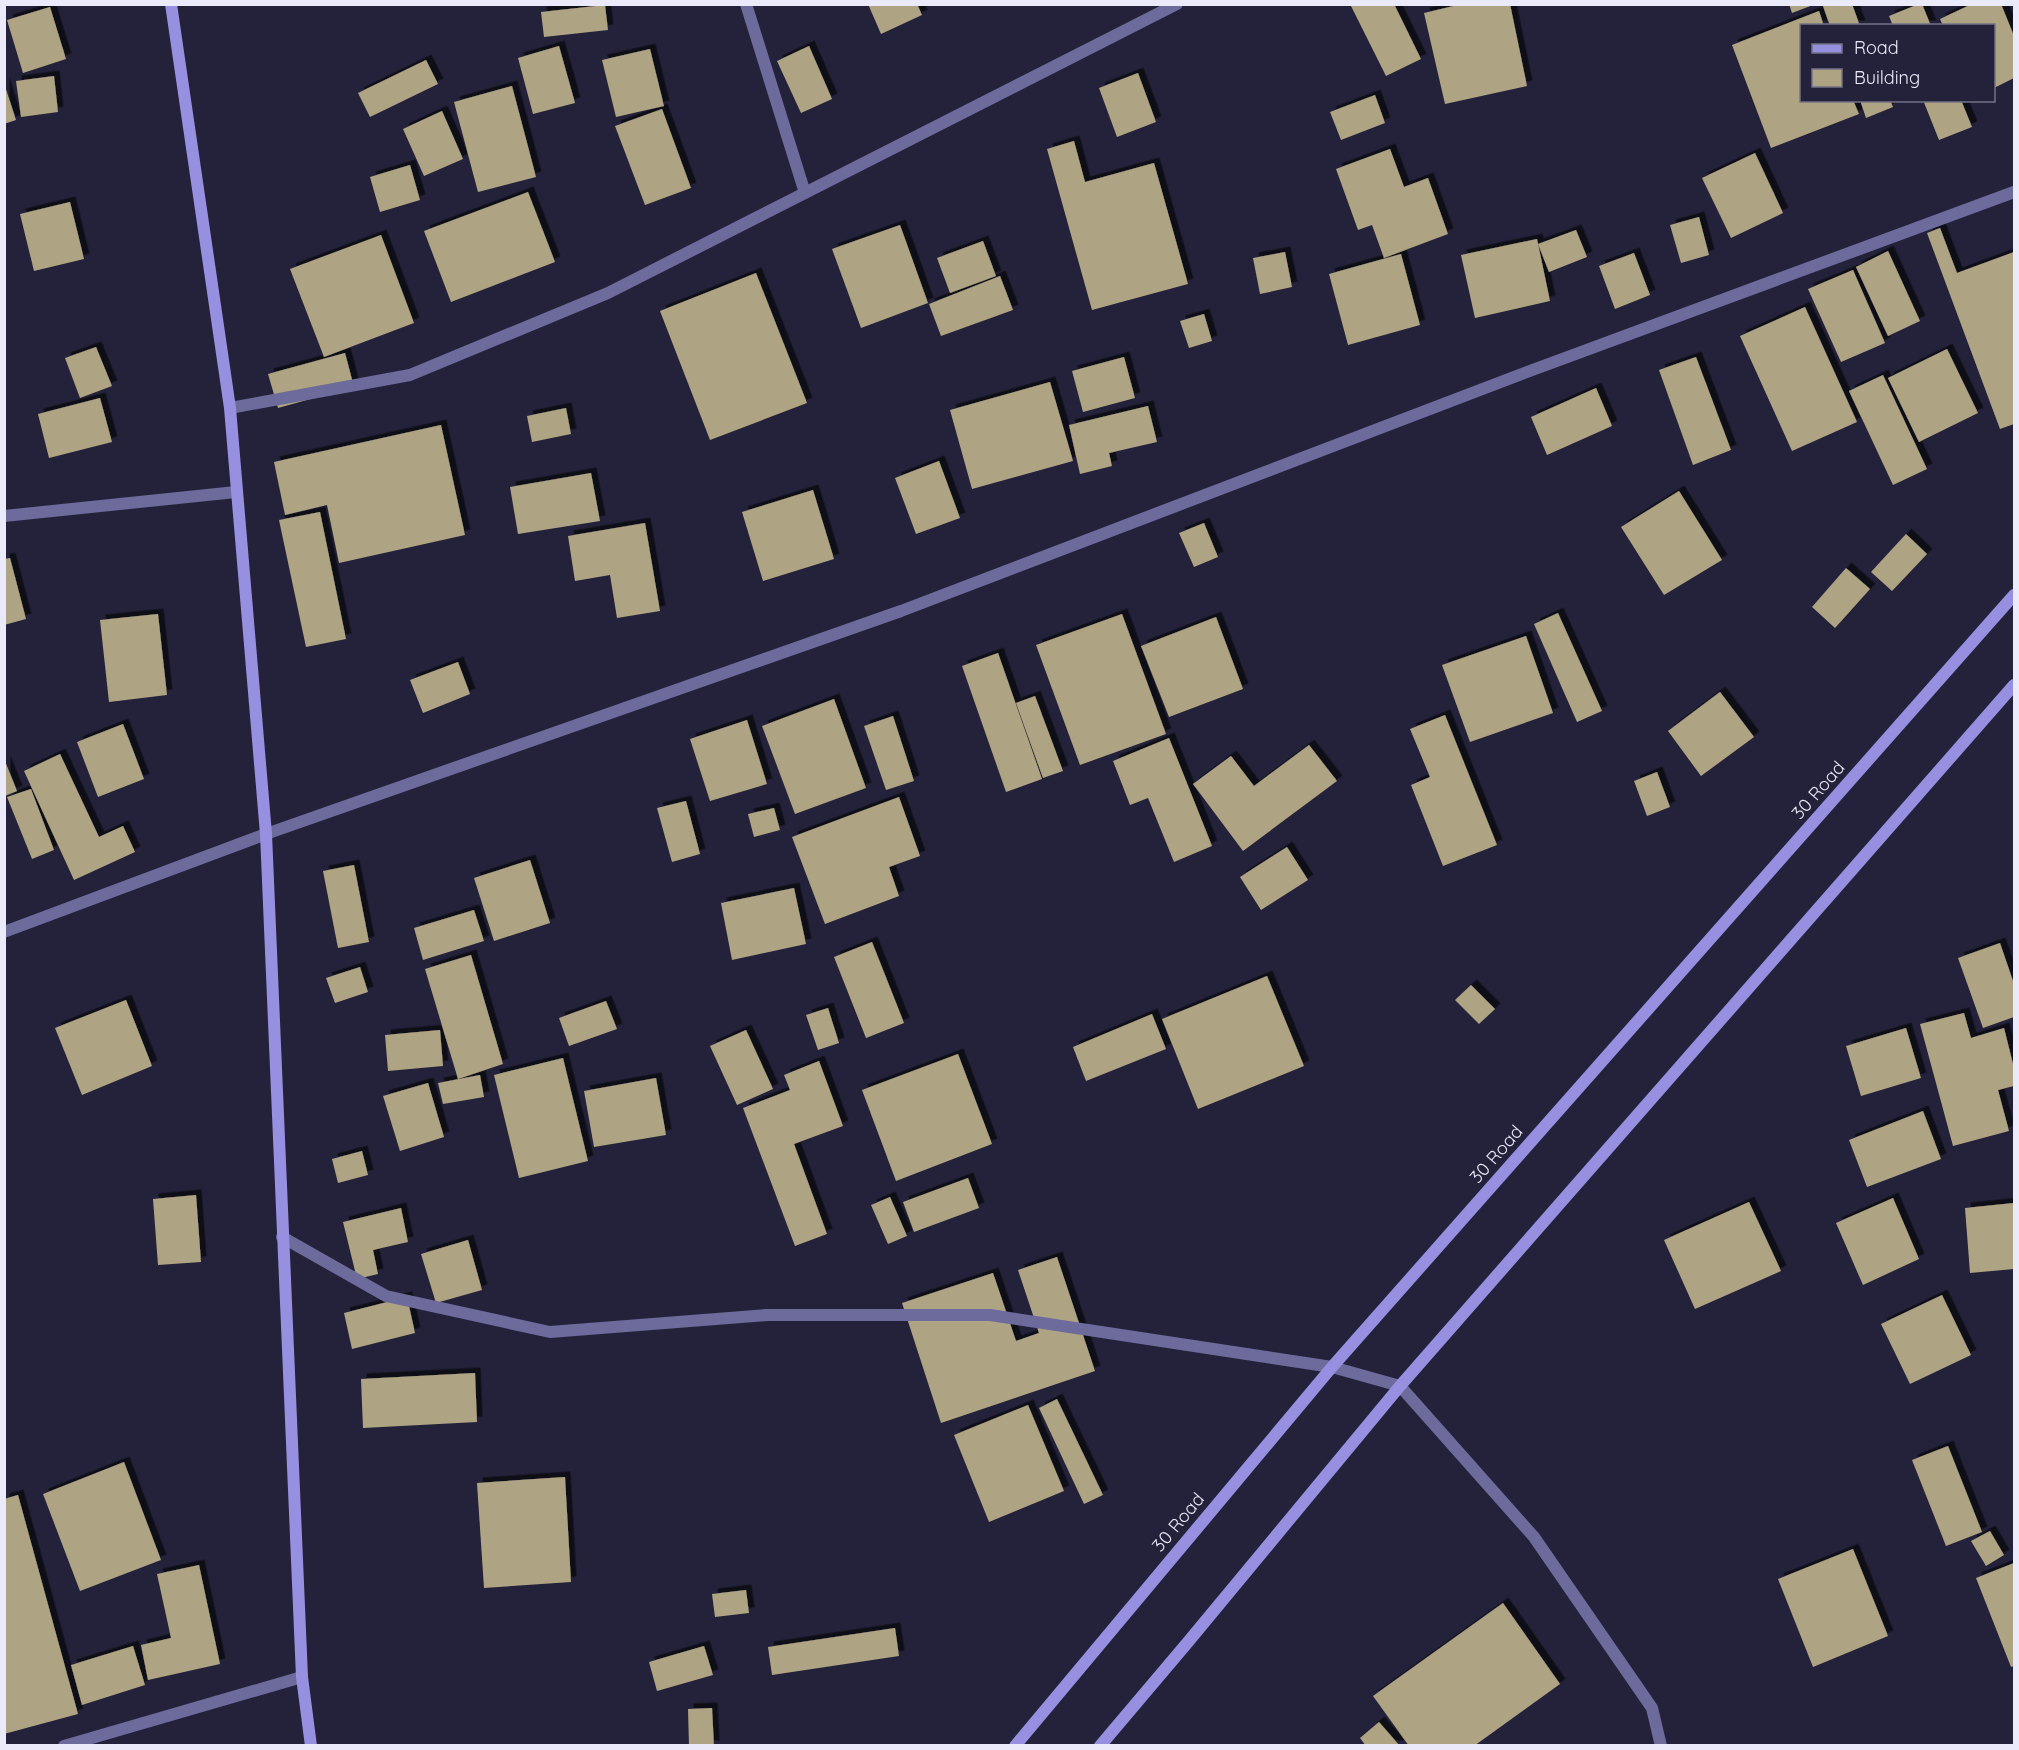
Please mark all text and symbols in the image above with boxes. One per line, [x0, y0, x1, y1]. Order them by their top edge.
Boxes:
legend [1800, 24, 1995, 102]
text: Road [1854, 36, 1899, 59]
text: Building [1854, 66, 1920, 89]
street label: 30 Road [1786, 756, 1850, 824]
street label: 30 Road [1464, 1120, 1528, 1188]
street label: 30 Road [1147, 1488, 1209, 1556]

